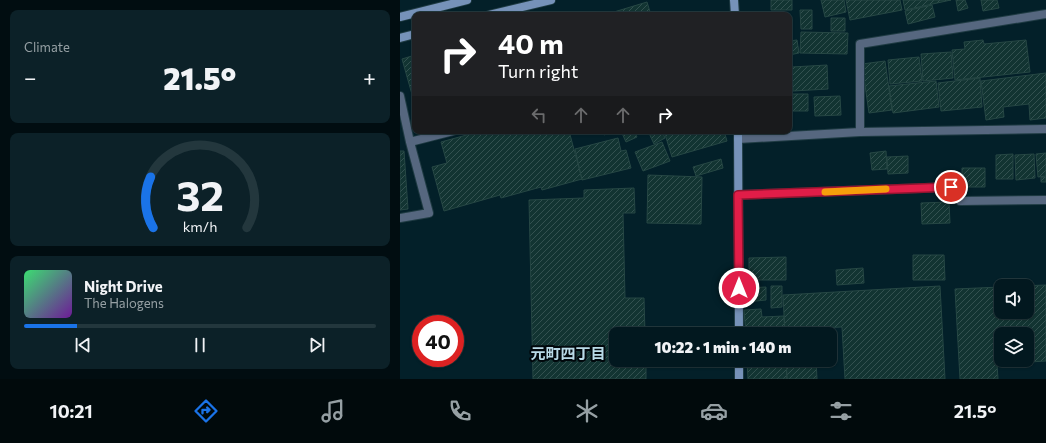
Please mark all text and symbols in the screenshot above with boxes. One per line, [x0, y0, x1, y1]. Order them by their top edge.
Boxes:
text: 40 m [498, 26, 564, 60]
icon: right [432, 28, 484, 80]
text: Climate [24, 39, 70, 55]
text: 21.5° [163, 59, 236, 96]
text: Turn right [498, 60, 578, 82]
text: − [24, 64, 37, 91]
text: + [363, 64, 376, 91]
icon: left [528, 104, 550, 126]
icon: ahead [570, 104, 592, 126]
icon: ahead [612, 104, 634, 126]
icon: right [654, 104, 676, 126]
text: 32 [176, 168, 224, 219]
pin [934, 170, 968, 204]
icon: arrive [940, 176, 962, 198]
text: km/h [183, 216, 217, 234]
position arrow [718, 267, 760, 309]
text: Night Drive [84, 277, 163, 295]
map controls [994, 279, 1034, 367]
button: sound [994, 279, 1034, 319]
text: The Halogens [84, 295, 164, 311]
speed limit sign: 40 [412, 315, 464, 367]
button: layers [994, 327, 1034, 367]
icon: previous [72, 334, 94, 356]
icon: pause [189, 334, 211, 356]
icon: next [306, 334, 328, 356]
text: 10:22 · 1 min · 140 m [655, 338, 791, 356]
district label: 元町四丁目 [530, 344, 606, 362]
icon: directions [192, 397, 220, 425]
icon: music [319, 397, 347, 425]
icon: phone [446, 397, 474, 425]
icon: climate [573, 397, 601, 425]
icon: car [700, 397, 728, 425]
icon: filters [827, 397, 855, 425]
text: 10:21 [49, 400, 93, 422]
text: 21.5° [954, 400, 996, 422]

